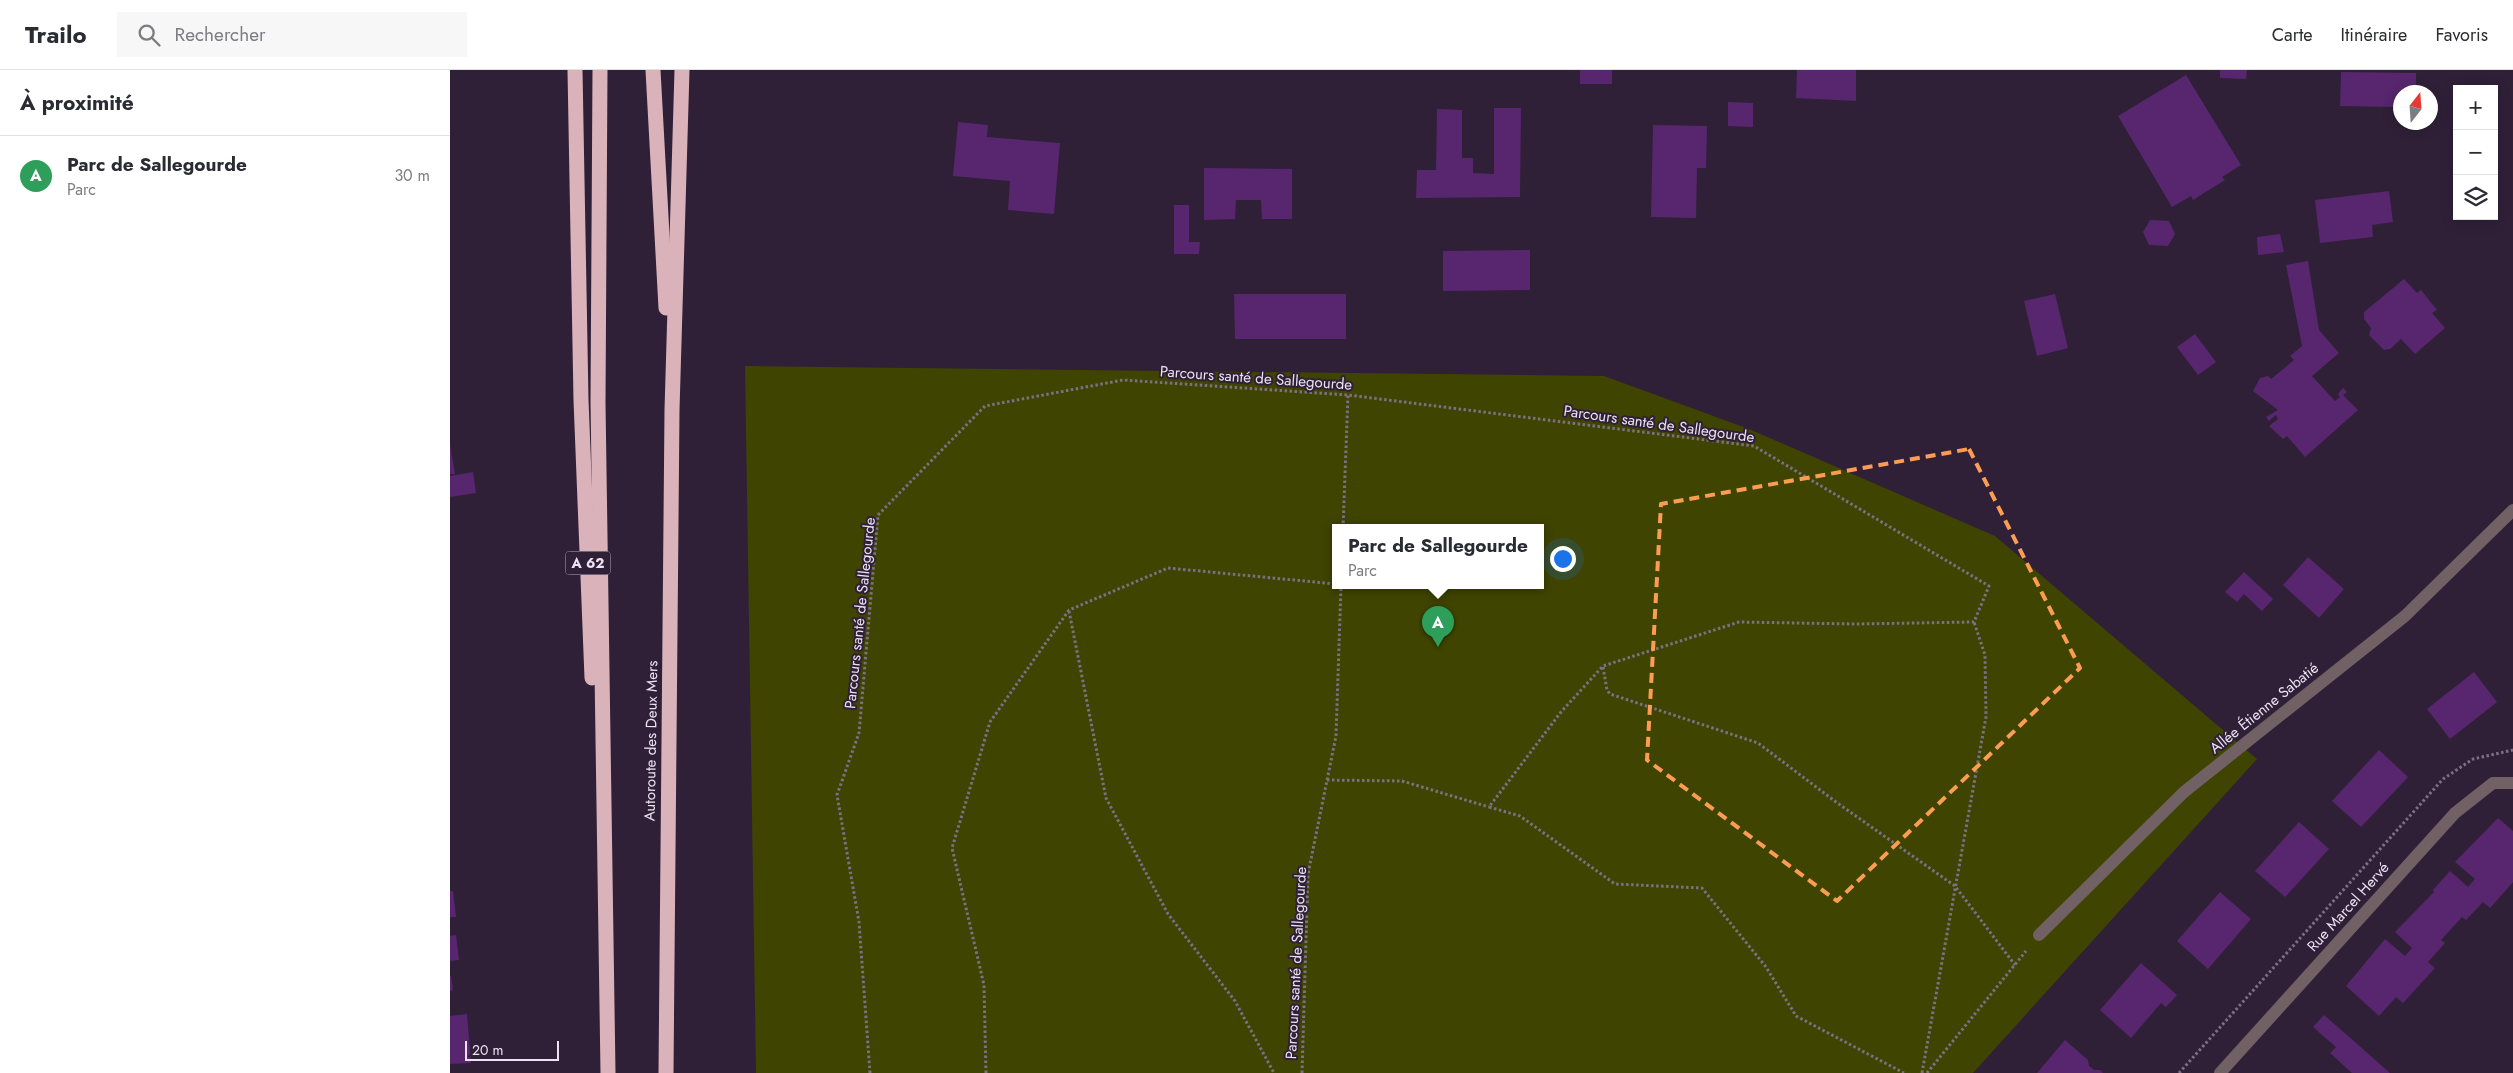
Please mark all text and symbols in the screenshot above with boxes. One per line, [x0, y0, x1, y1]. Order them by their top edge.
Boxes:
search box [117, 12, 467, 57]
text: Trailo [25, 17, 87, 52]
icon: search [135, 21, 163, 49]
text: Rechercher [175, 21, 265, 48]
text: Carte [2272, 22, 2313, 48]
text: Itinéraire [2341, 22, 2407, 48]
text: Favoris [2435, 22, 2488, 48]
north arrow [2393, 85, 2438, 130]
map controls [2453, 85, 2498, 220]
button: + [2453, 85, 2498, 130]
text: À proximité [20, 88, 134, 118]
button: − [2453, 130, 2498, 175]
text: Parc de Sallegourde [67, 151, 247, 178]
text: A [30, 164, 42, 187]
text: 30 m [394, 164, 430, 187]
button: layers [2453, 175, 2498, 220]
text: Parc [67, 178, 96, 201]
street label: Parcours santé de Sallegourde [1159, 360, 1353, 396]
street label: Parcours santé de Sallegourde [1562, 400, 1756, 448]
street label: Parcours santé de Sallegourde [839, 516, 881, 710]
popup [1332, 524, 1544, 589]
text: Parc de Sallegourde [1348, 532, 1528, 559]
your location [1550, 546, 1576, 572]
road number: A 62 [566, 552, 610, 574]
text: Parc [1348, 559, 1377, 582]
pin: A [1422, 606, 1454, 647]
street label: Allée Étienne Sabatié [2205, 657, 2323, 759]
street label: Autoroute des Deux Mers [639, 661, 663, 821]
street label: Rue Marcel Hervé [2302, 857, 2394, 957]
street label: Parcours santé de Sallegourde [1280, 866, 1312, 1060]
scale bar [465, 1038, 559, 1061]
text: 20 m [472, 1040, 504, 1060]

